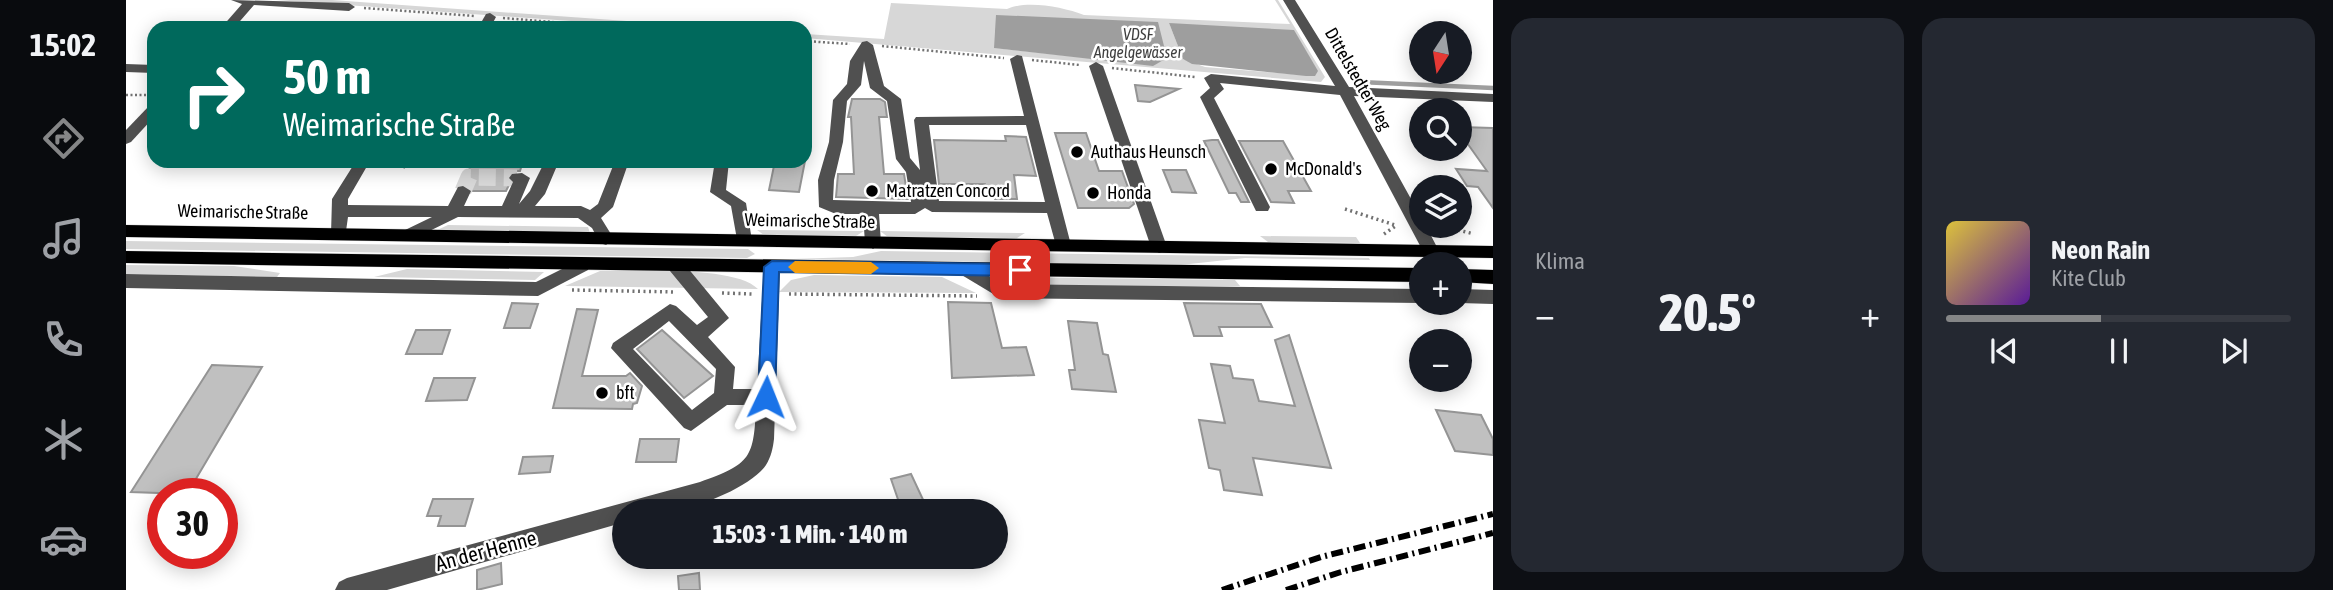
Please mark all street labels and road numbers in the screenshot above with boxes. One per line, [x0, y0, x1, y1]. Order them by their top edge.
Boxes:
street label: Dittelstedter Weg [1321, 24, 1396, 134]
street label: Weimarische Straße [177, 200, 309, 223]
street label: Weimarische Straße [744, 209, 876, 232]
street label: An der Henne [433, 525, 539, 575]

